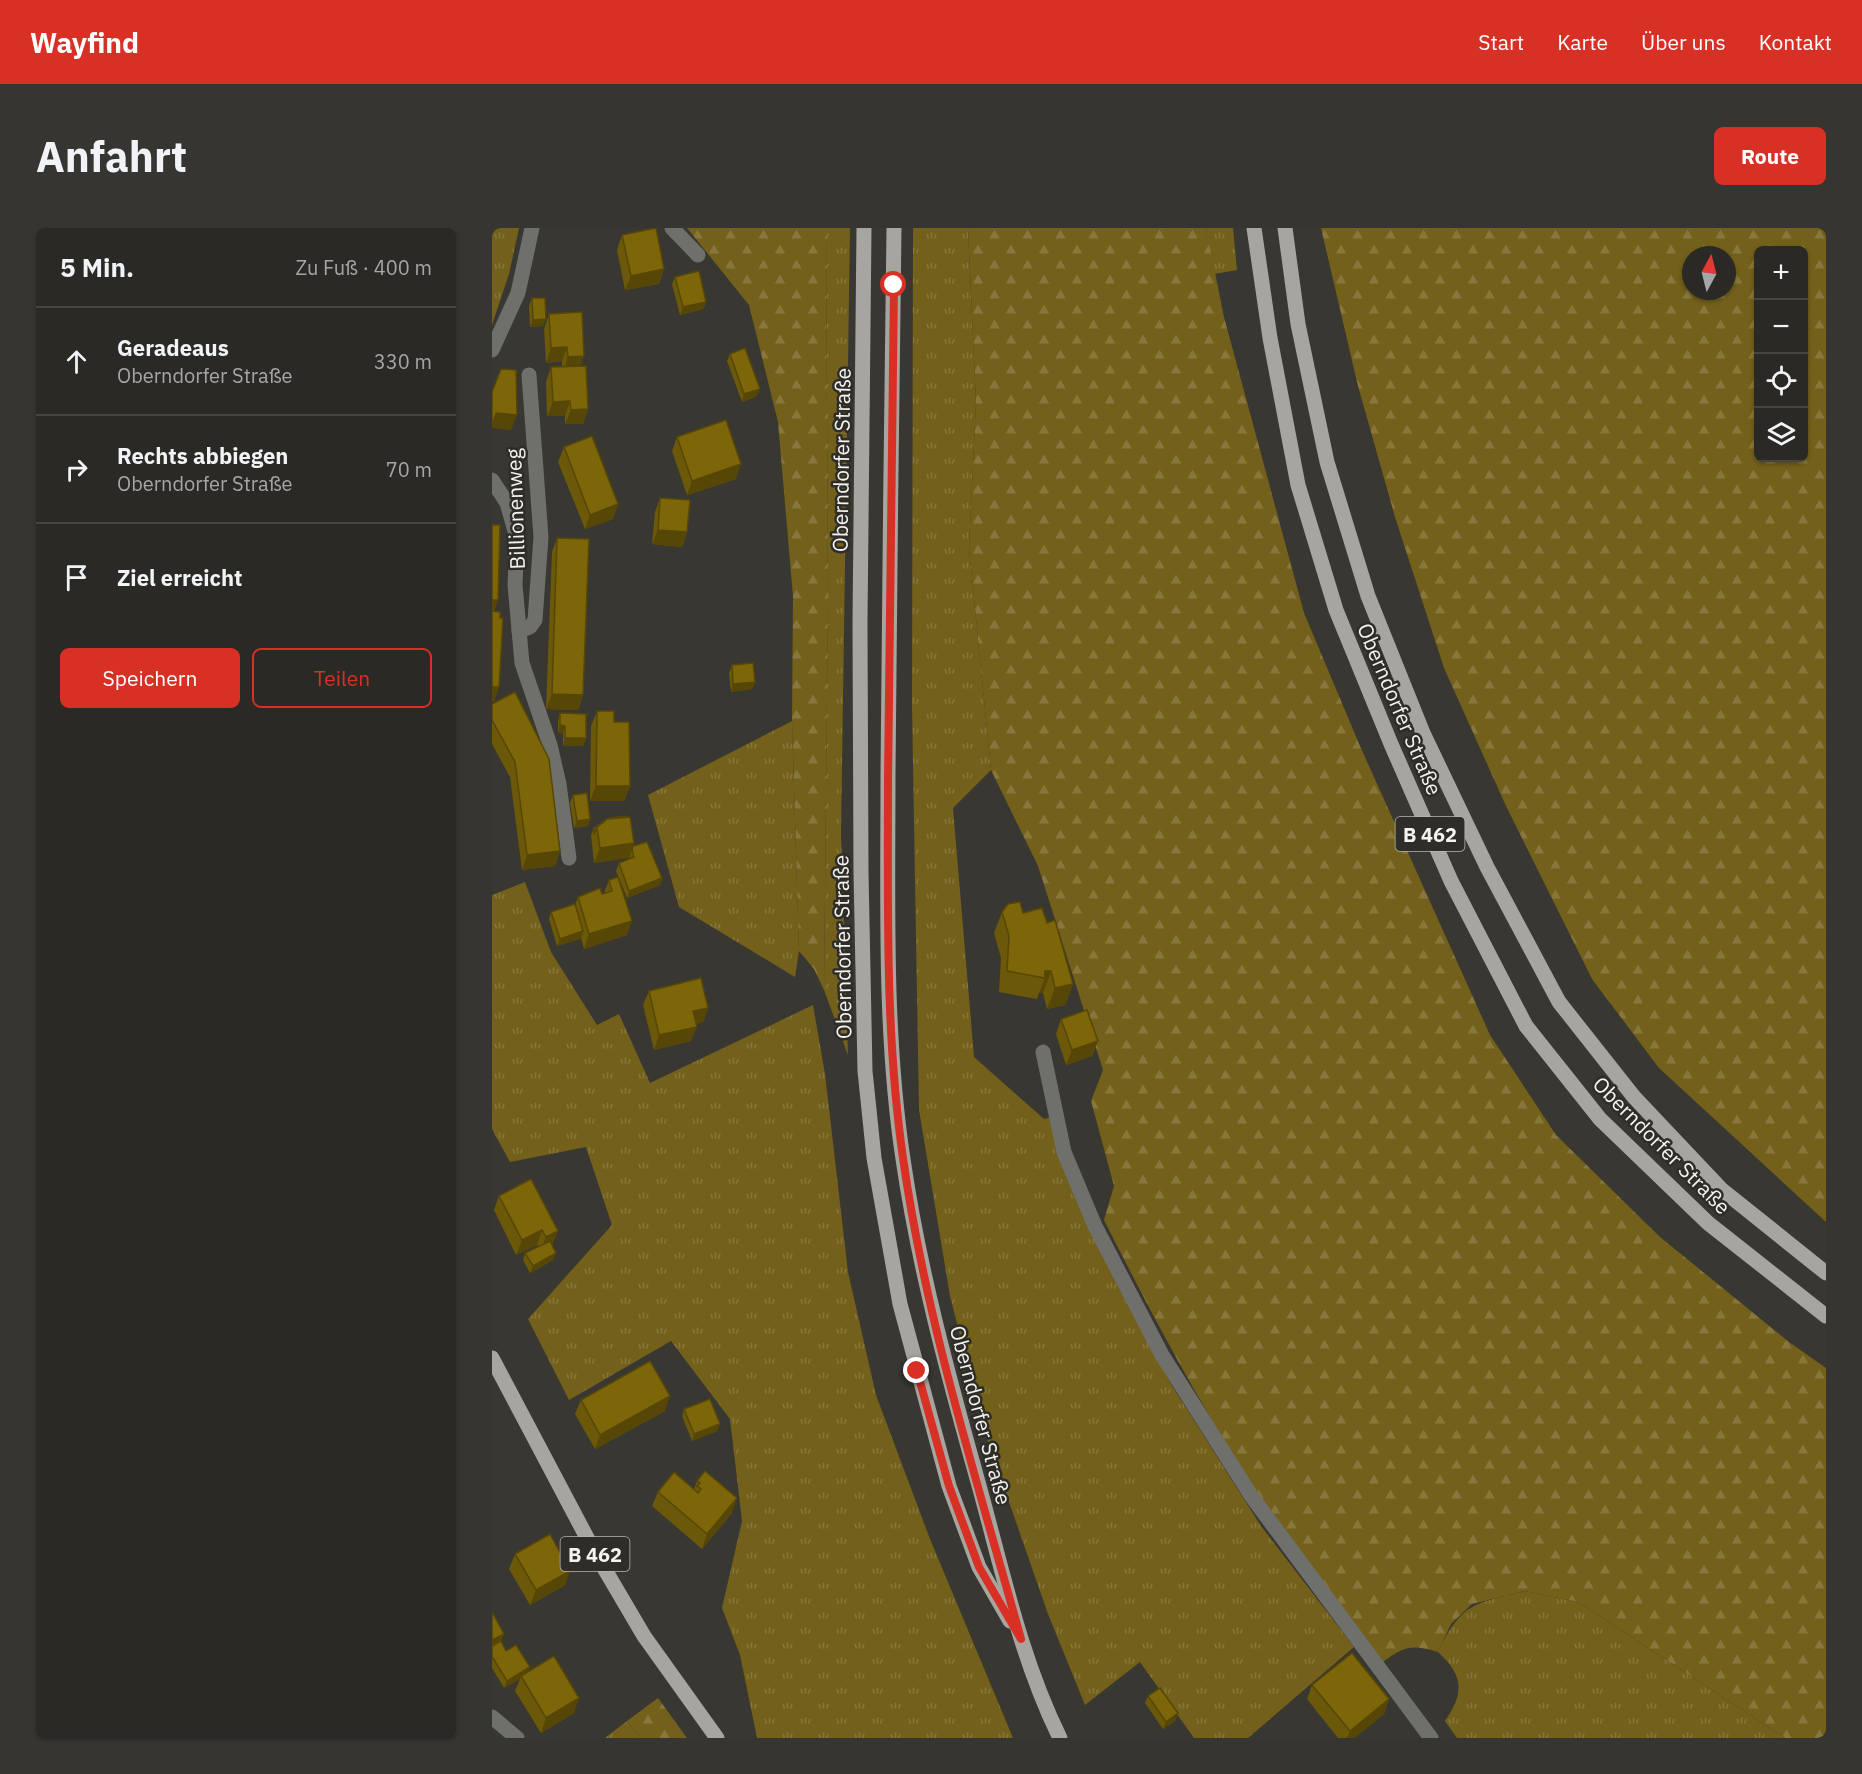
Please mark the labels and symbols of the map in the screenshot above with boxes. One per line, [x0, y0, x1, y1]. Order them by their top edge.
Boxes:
north arrow [1682, 246, 1736, 300]
route start [880, 271, 906, 297]
street label: Oberndorfer Straße [825, 368, 857, 552]
street label: Billionenweg [499, 448, 531, 570]
street label: Oberndorfer Straße [1351, 619, 1449, 799]
road number: B 462 [1396, 817, 1464, 851]
street label: Oberndorfer Straße [826, 855, 858, 1039]
street label: Oberndorfer Straße [1587, 1070, 1737, 1220]
street label: Oberndorfer Straße [944, 1322, 1018, 1508]
route end [903, 1357, 929, 1383]
road number: B 462 [560, 1537, 630, 1571]

